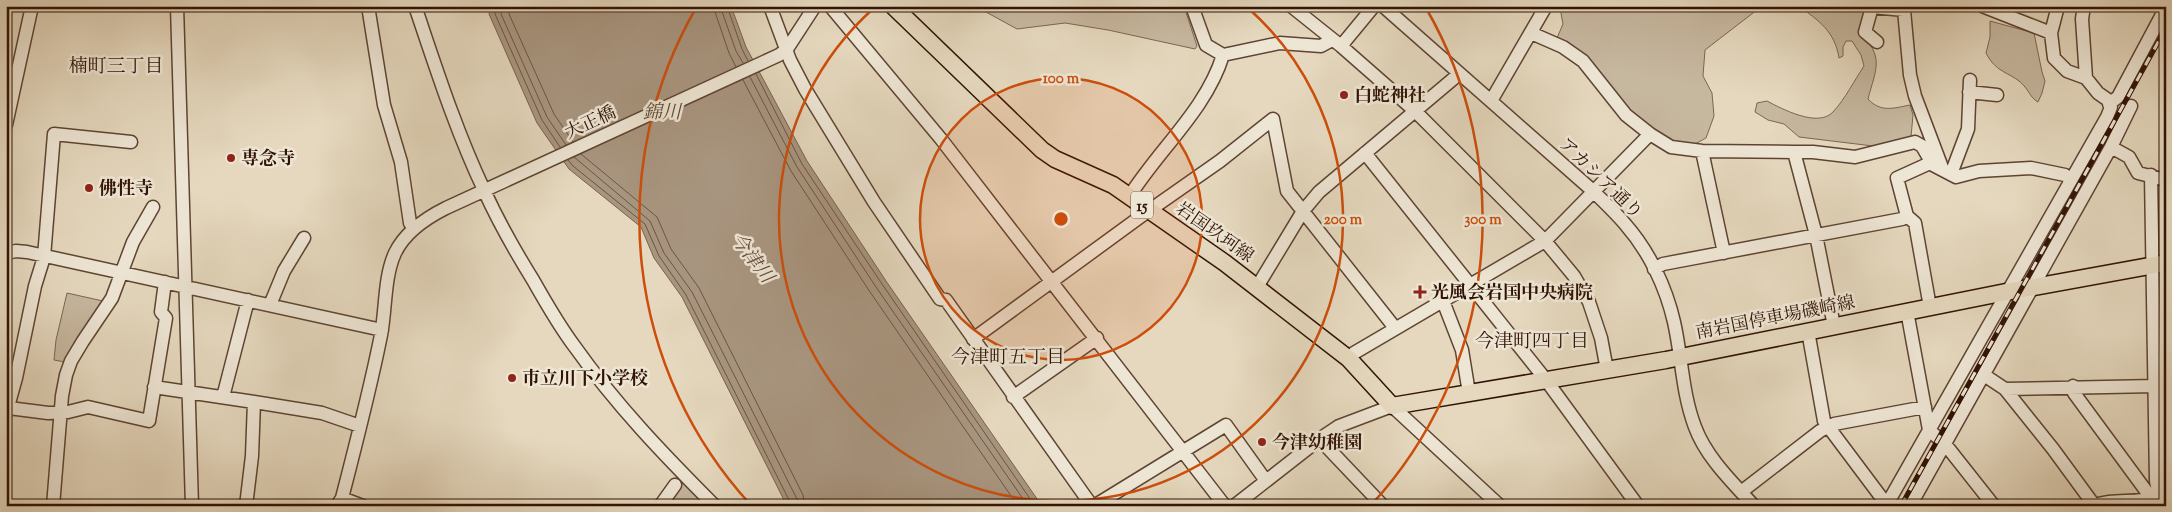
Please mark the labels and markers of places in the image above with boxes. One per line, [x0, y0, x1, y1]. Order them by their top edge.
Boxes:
place label: 白蛇神社 [1354, 84, 1426, 110]
marker: 白蛇神社 [1338, 89, 1350, 101]
place label: 専念寺 [241, 147, 295, 173]
marker: 専念寺 [225, 152, 237, 164]
place label: 佛性寺 [99, 177, 153, 203]
marker: 佛性寺 [83, 182, 95, 194]
centre of rings [1052, 210, 1070, 228]
place label: 光風会岩国中央病院 [1431, 281, 1593, 307]
marker: 光風会岩国中央病院 [1413, 285, 1427, 299]
place label: 市立川下小学校 [522, 367, 648, 393]
marker: 市立川下小学校 [506, 372, 518, 384]
place label: 今津幼稚園 [1272, 431, 1362, 457]
marker: 今津幼稚園 [1256, 436, 1268, 448]

